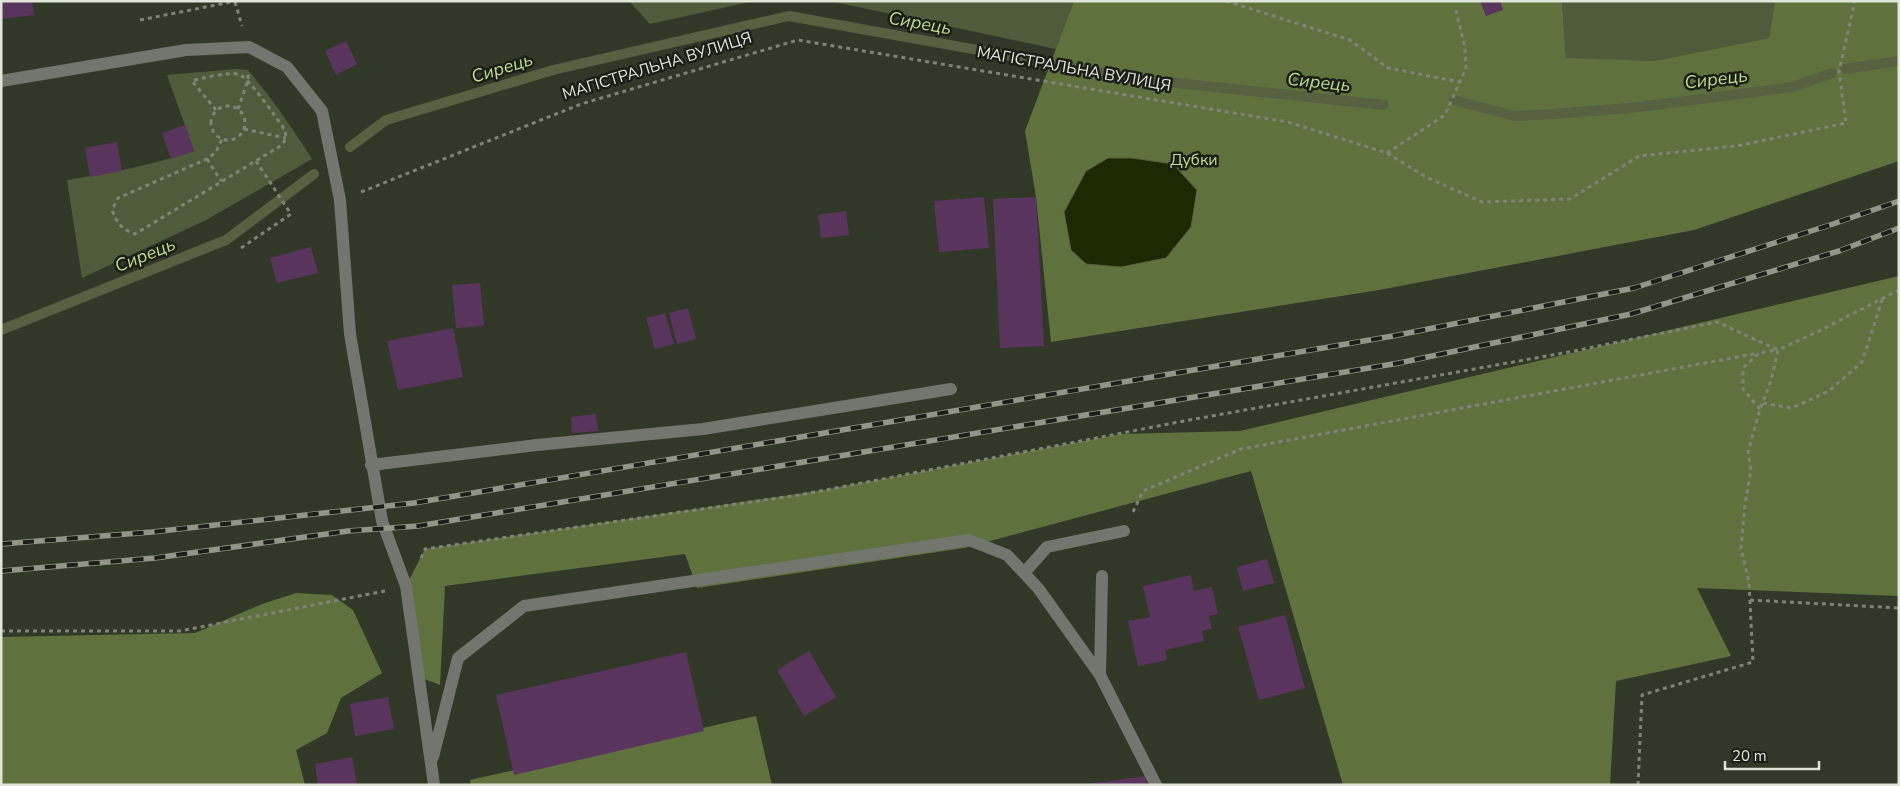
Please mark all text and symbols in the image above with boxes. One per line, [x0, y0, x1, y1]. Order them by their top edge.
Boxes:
water label: Сирець [887, 6, 953, 40]
street label: МАГІСТРАЛЬНА ВУЛИЦЯ [560, 27, 754, 105]
street label: МАГІСТРАЛЬНА ВУЛИЦЯ [975, 41, 1173, 97]
water label: Сирець [468, 47, 536, 89]
water label: Сирець [1683, 63, 1749, 95]
water label: Сирець [1286, 67, 1352, 97]
park label: Дубки [1170, 149, 1218, 171]
water label: Сирець [111, 232, 179, 278]
scale bar [1725, 738, 1819, 770]
text: 20 m [1732, 746, 1767, 766]

